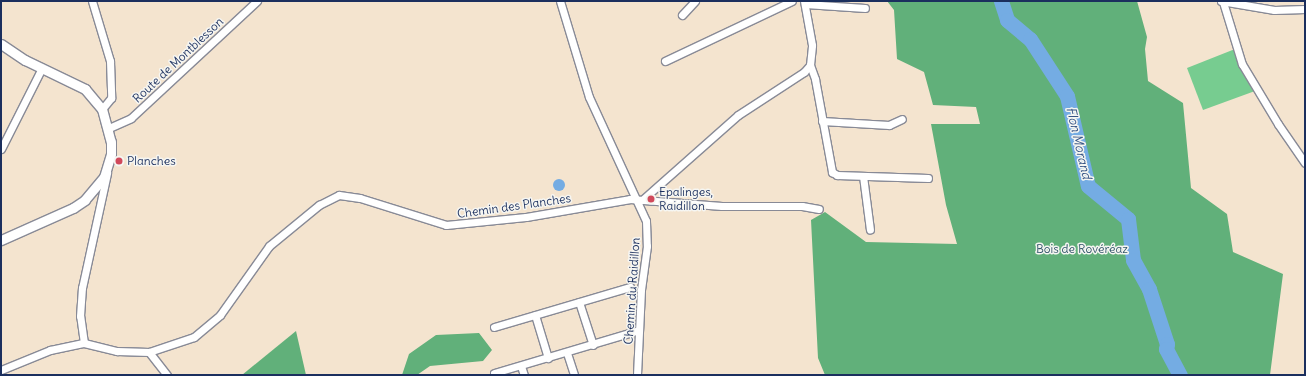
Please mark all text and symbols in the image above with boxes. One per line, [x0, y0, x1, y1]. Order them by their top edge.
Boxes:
street label: Route de Montblesson [130, 14, 226, 106]
water label: Flon Morand [1062, 105, 1094, 181]
place label: Planches [127, 154, 176, 168]
marker: Planches [114, 156, 124, 166]
place label: Epalinges, Raidillon [659, 185, 713, 213]
street label: Chemin des Planches [456, 191, 572, 221]
marker: Epalinges, Raidillon [646, 194, 656, 204]
street label: Chemin du Raidillon [621, 237, 643, 345]
park label: Bois de Rovéréaz [1036, 242, 1128, 256]

